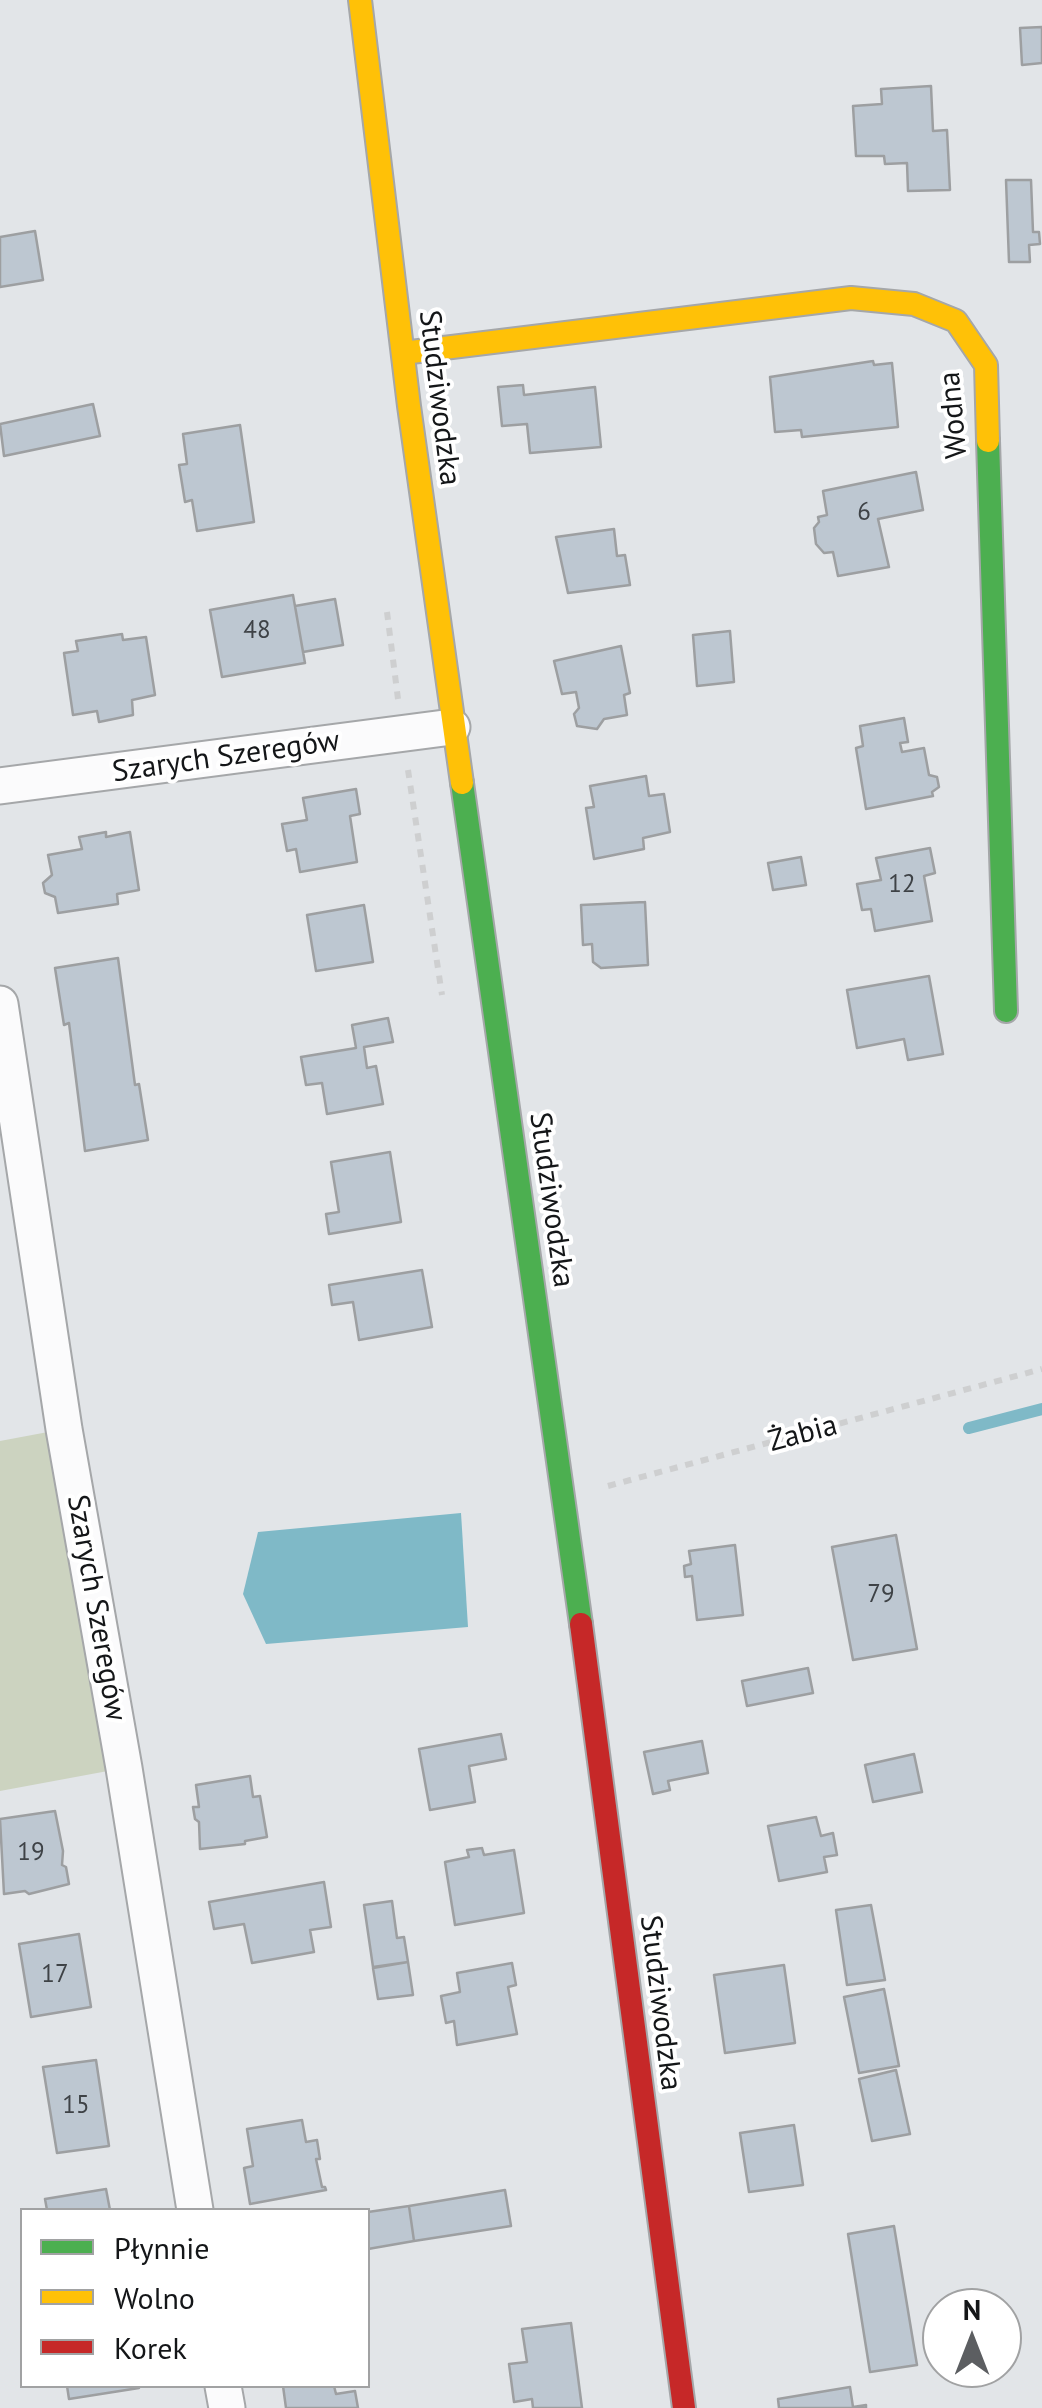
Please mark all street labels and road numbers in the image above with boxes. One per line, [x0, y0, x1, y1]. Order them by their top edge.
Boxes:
street label: Studziwodzka [410, 308, 468, 488]
street label: Wodna [932, 370, 976, 460]
street label: Szarych Szeregów [110, 723, 342, 791]
street label: Studziwodzka [521, 1110, 581, 1290]
street label: Żabia [765, 1408, 841, 1460]
street label: Szarych Szeregów [58, 1492, 134, 1724]
street label: Studziwodzka [631, 1913, 689, 2093]

